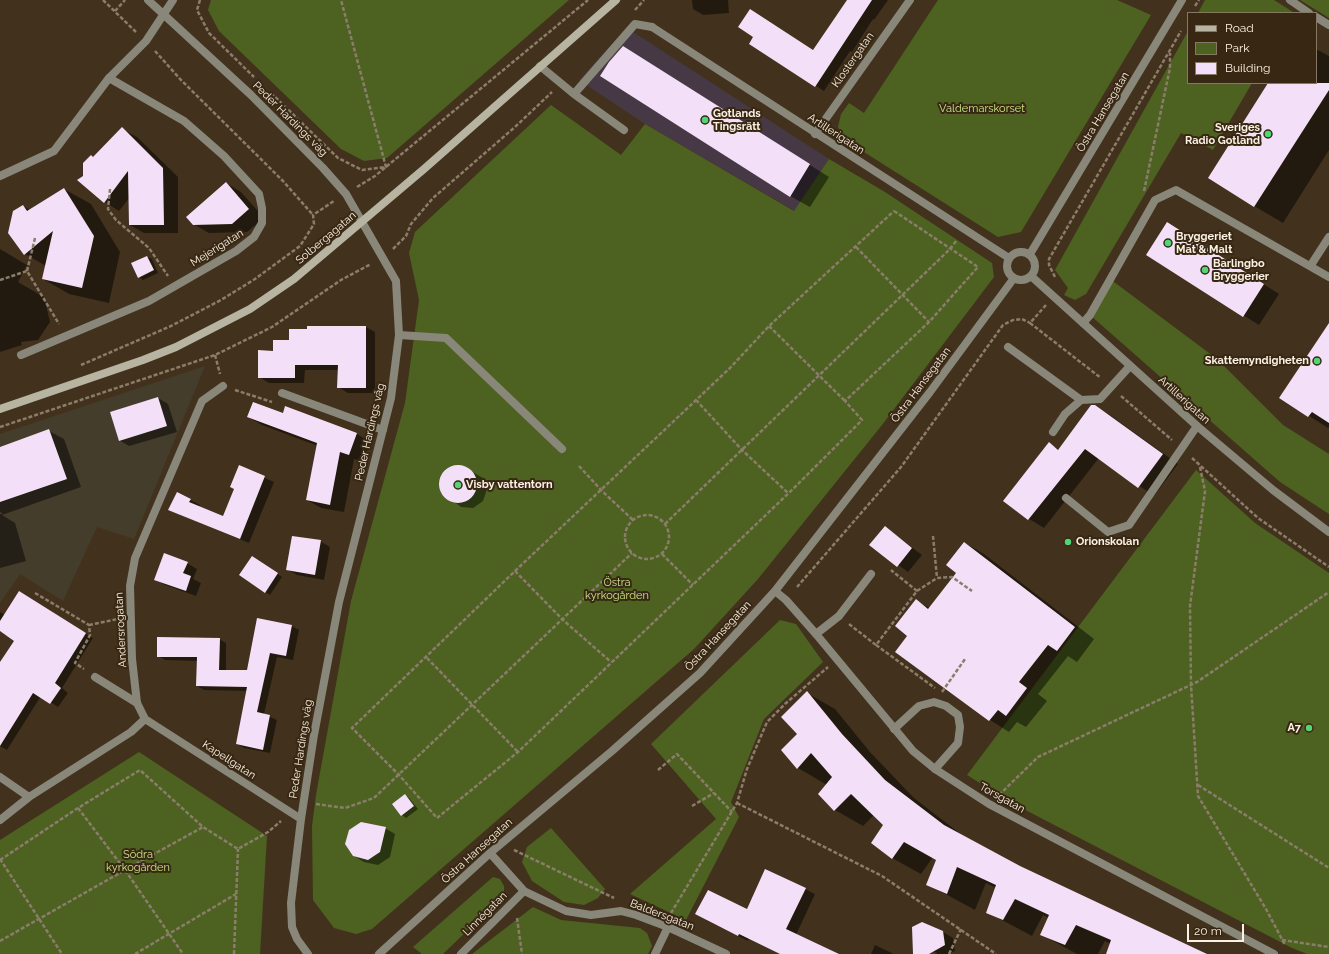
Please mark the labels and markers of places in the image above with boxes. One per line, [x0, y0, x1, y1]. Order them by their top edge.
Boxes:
place label: Gotlands Tingsrätt [713, 107, 761, 133]
marker: Gotlands Tingsrätt [700, 115, 710, 125]
place label: Sveriges Radio Gotland [1185, 121, 1260, 147]
marker: Sveriges Radio Gotland [1263, 129, 1273, 139]
place label: Bryggeriet Mat & Malt [1176, 230, 1232, 256]
marker: Bryggeriet Mat & Malt [1163, 238, 1173, 248]
place label: Barlingbo Bryggerier [1213, 257, 1269, 283]
marker: Barlingbo Bryggerier [1200, 265, 1210, 275]
place label: Skattemyndigheten [1205, 354, 1309, 368]
marker: Skattemyndigheten [1312, 356, 1322, 366]
place label: Visby vattentorn [466, 478, 553, 492]
marker: Visby vattentorn [453, 480, 463, 490]
place label: Orionskolan [1076, 535, 1139, 549]
marker: Orionskolan [1063, 537, 1073, 547]
place label: A7 [1288, 721, 1301, 735]
marker: A7 [1304, 723, 1314, 733]

